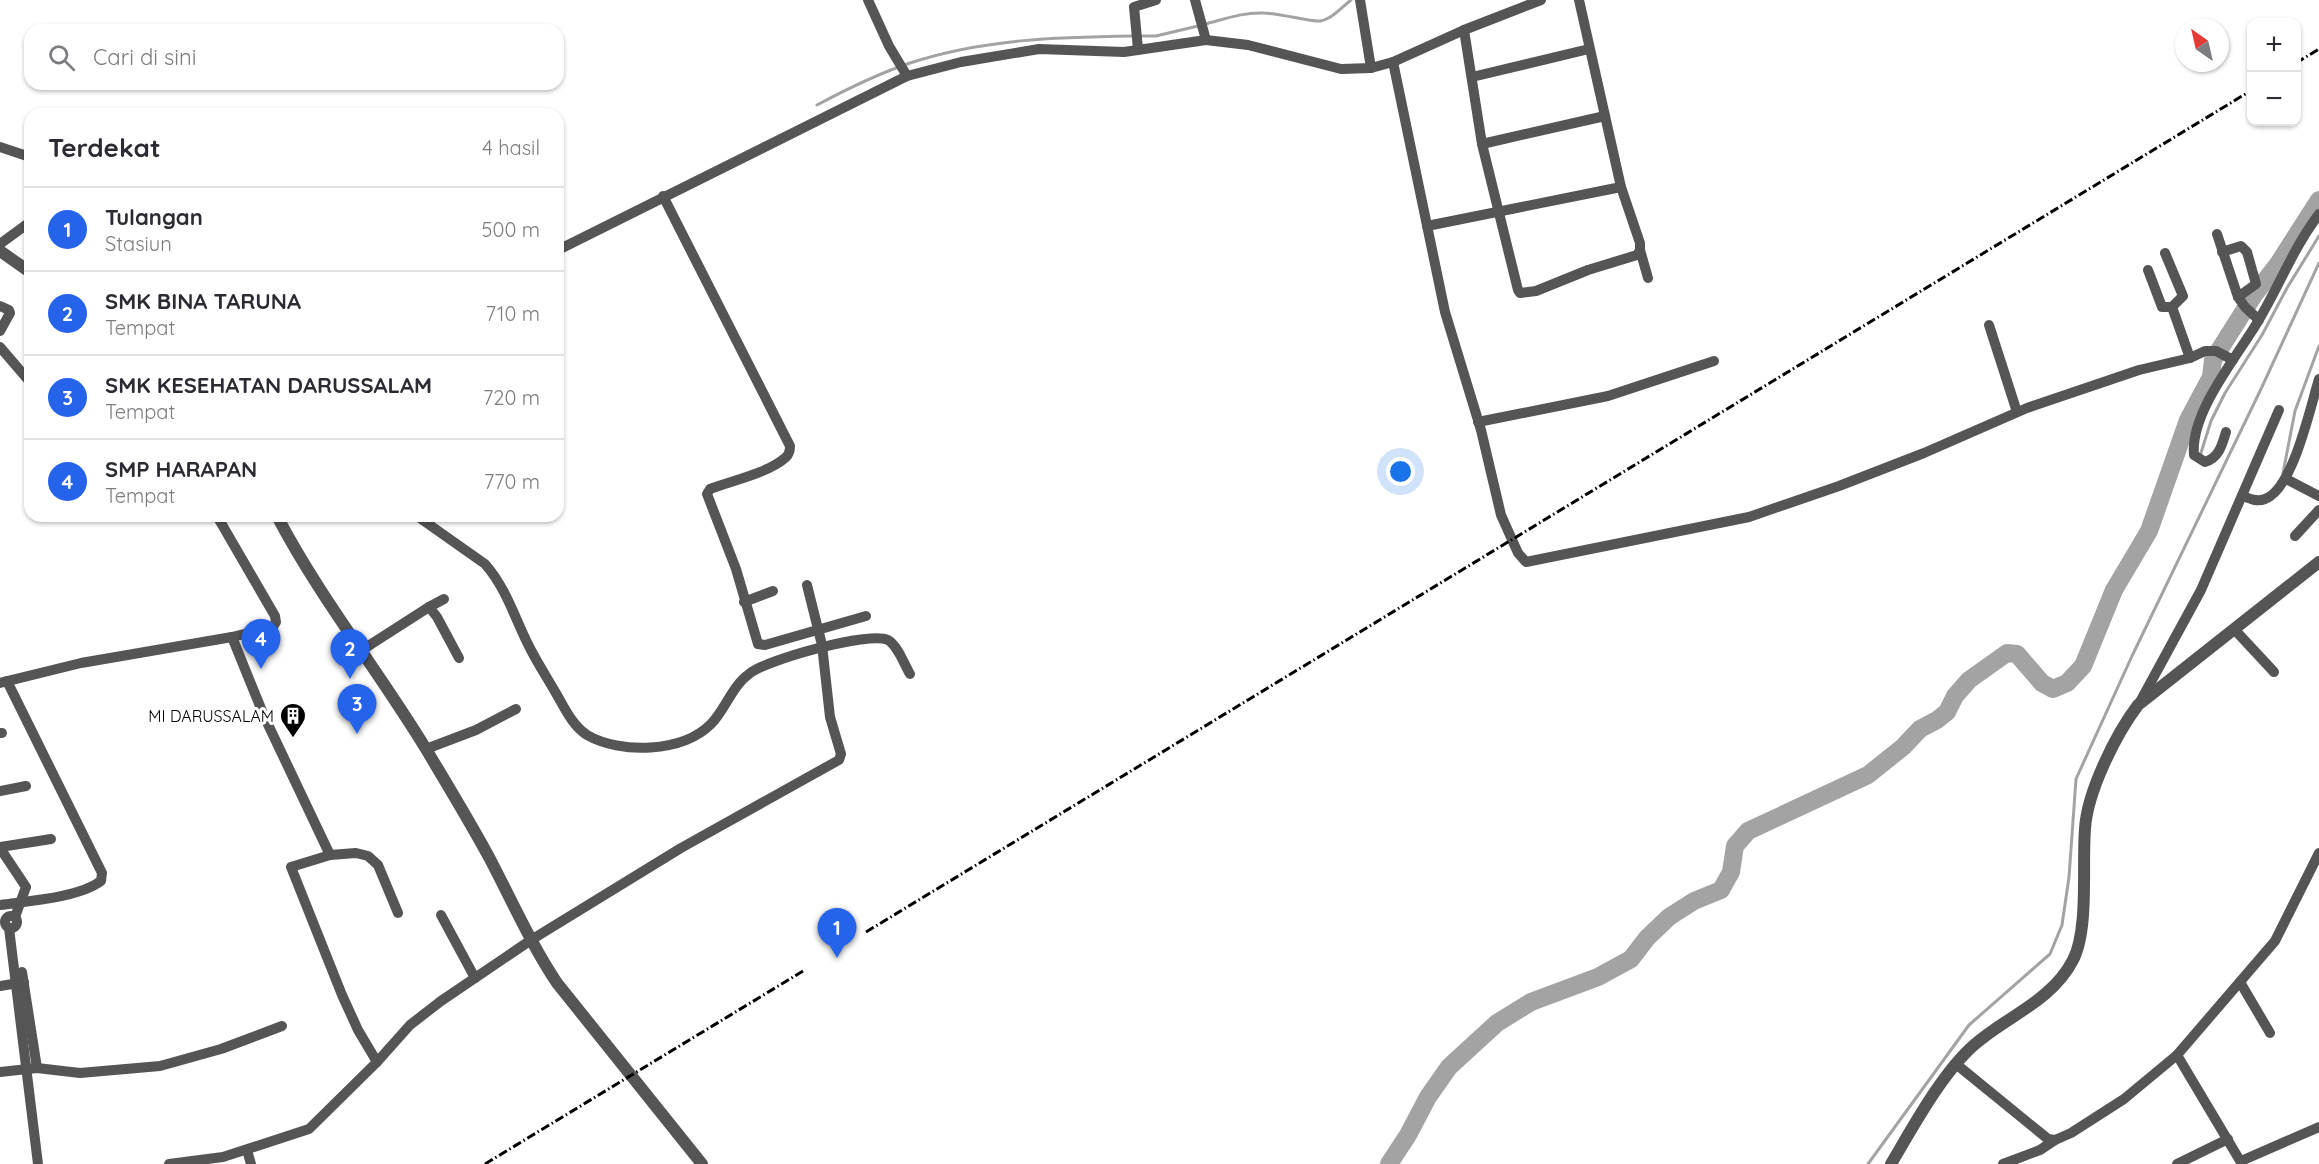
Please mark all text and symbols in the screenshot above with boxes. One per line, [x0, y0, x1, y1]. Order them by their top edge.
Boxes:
north arrow [2175, 18, 2229, 72]
map controls [2247, 18, 2301, 126]
button: + [2247, 18, 2301, 72]
search box [24, 24, 564, 90]
icon: search [45, 41, 78, 74]
text: Cari di sini [93, 43, 196, 71]
button: − [2247, 72, 2301, 126]
text: Terdekat [48, 131, 161, 164]
text: 4 hasil [482, 135, 540, 160]
text: Tulangan [105, 203, 203, 231]
text: 1 [64, 217, 71, 242]
text: 500 m [482, 217, 540, 242]
text: Stasiun [105, 231, 172, 256]
text: SMK BINA TARUNA [105, 287, 301, 315]
text: 2 [62, 301, 73, 326]
text: 710 m [486, 301, 540, 326]
text: Tempat [105, 315, 175, 340]
text: SMK KESEHATAN DARUSSALAM [105, 371, 432, 399]
text: 3 [62, 385, 73, 410]
text: 720 m [483, 385, 540, 410]
text: Tempat [105, 399, 175, 424]
text: SMP HARAPAN [105, 455, 257, 483]
your location [1386, 457, 1415, 486]
text: 4 [62, 469, 73, 494]
text: 770 m [484, 469, 540, 494]
text: Tempat [105, 483, 175, 508]
pin: 4 [242, 620, 280, 669]
pin: 2 [330, 630, 370, 679]
pin: 3 [338, 684, 376, 734]
building icon: MI DARUSSALAM [278, 701, 308, 739]
place label: MI DARUSSALAM [148, 706, 274, 726]
pin: 1 [818, 908, 856, 958]

